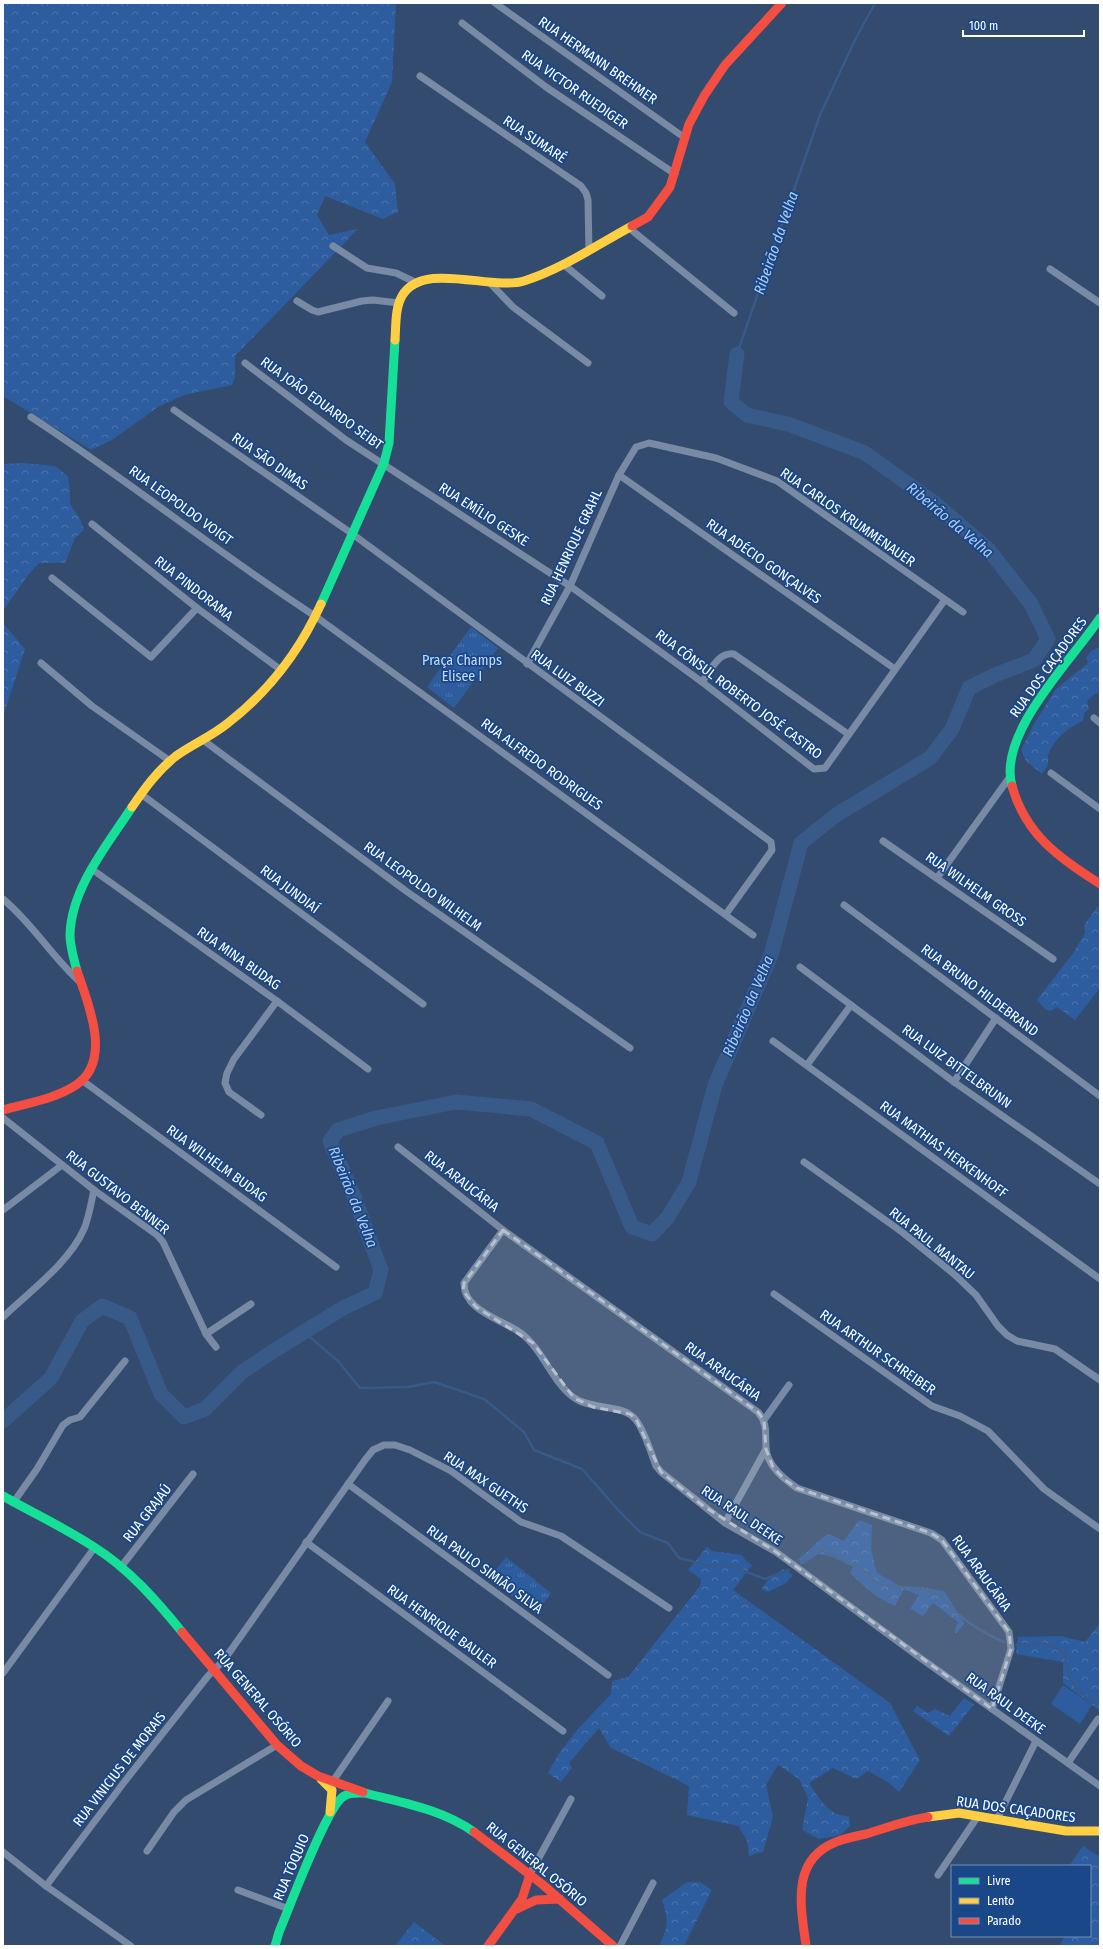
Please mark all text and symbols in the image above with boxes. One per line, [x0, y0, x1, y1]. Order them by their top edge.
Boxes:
scale bar [963, 12, 1084, 38]
street label: RUA HERMANN BREHMER [535, 13, 661, 108]
text: 100 m [969, 19, 998, 33]
street label: RUA VICTOR RUEDIGER [518, 46, 632, 133]
street label: RUA SUMARÉ [500, 111, 571, 167]
water label: Ribeirão da Velha [750, 189, 802, 297]
street label: RUA JOÃO EDUARDO SEIBT [257, 353, 387, 454]
street label: RUA SÃO DIMAS [229, 429, 311, 494]
street label: RUA LEOPOLDO VOIGT [126, 462, 236, 549]
street label: RUA CARLOS KRUMMENAUER [777, 464, 919, 571]
street label: RUA EMÍLIO GESKE [436, 478, 533, 550]
water label: Ribeirão da Velha [903, 479, 997, 562]
street label: RUA HENRIQUE GRAHL [537, 487, 606, 608]
street label: RUA ADÉCIO GONÇALVES [703, 514, 825, 608]
street label: RUA PINDORAMA [151, 552, 237, 625]
street label: RUA DOS CAÇADORES [1006, 614, 1091, 721]
street label: RUA CÔNSUL ROBERTO JOSÉ CASTRO [652, 625, 826, 763]
street label: RUA LUIZ BUZZI [528, 646, 608, 711]
park label: Praça Champs Elisee I [422, 652, 502, 685]
street label: RUA ALFREDO RODRIGUES [478, 715, 606, 814]
street label: RUA LEOPOLDO WILHELM [360, 838, 485, 935]
street label: RUA WILHELM GROSS [922, 848, 1029, 931]
street label: RUA JUNDIAÍ [257, 861, 323, 917]
street label: RUA MINA BUDAG [194, 923, 284, 994]
street label: RUA BRUNO HILDEBRAND [918, 941, 1042, 1040]
water label: Ribeirão da Velha [719, 953, 777, 1059]
street label: RUA LUIZ BITTELBRUNN [899, 1021, 1015, 1112]
street label: RUA MATHIAS HERKENHOFF [876, 1097, 1011, 1201]
street label: RUA WILHELM BUDAG [163, 1121, 270, 1206]
water label: Ribeirão da Velha [324, 1144, 382, 1250]
street label: RUA ARAUCÁRIA [421, 1146, 503, 1216]
street label: RUA GUSTAVO BENNER [63, 1147, 173, 1238]
street label: RUA PAUL MANTAU [886, 1204, 978, 1283]
street label: RUA ARTHUR SCHREIBER [817, 1306, 939, 1399]
street label: RUA ARAUCÁRIA [681, 1337, 765, 1405]
street label: RUA MAX GUETHS [440, 1448, 531, 1517]
street label: RUA GRAJAÚ [119, 1480, 175, 1546]
street label: RUA RAUL DEEKE [698, 1482, 786, 1549]
street label: RUA PAULO SIMIÃO SILVA [423, 1522, 547, 1618]
street label: RUA ARAUCÁRIA [948, 1531, 1016, 1615]
street label: RUA HENRIQUE BAULER [384, 1581, 500, 1672]
street label: RUA GENERAL OSÓRIO [210, 1645, 306, 1751]
street label: RUA RAUL DEEKE [963, 1669, 1049, 1738]
street label: RUA VINICIUS DE MORAIS [69, 1709, 169, 1830]
street label: RUA DOS CAÇADORES [955, 1793, 1077, 1826]
street label: RUA GENERAL OSÓRIO [483, 1818, 591, 1910]
street label: RUA TÓQUIO [269, 1831, 313, 1903]
legend [951, 1865, 1091, 1937]
text: Livre [987, 1874, 1011, 1888]
text: Lento [987, 1894, 1014, 1908]
text: Parado [987, 1914, 1021, 1928]

